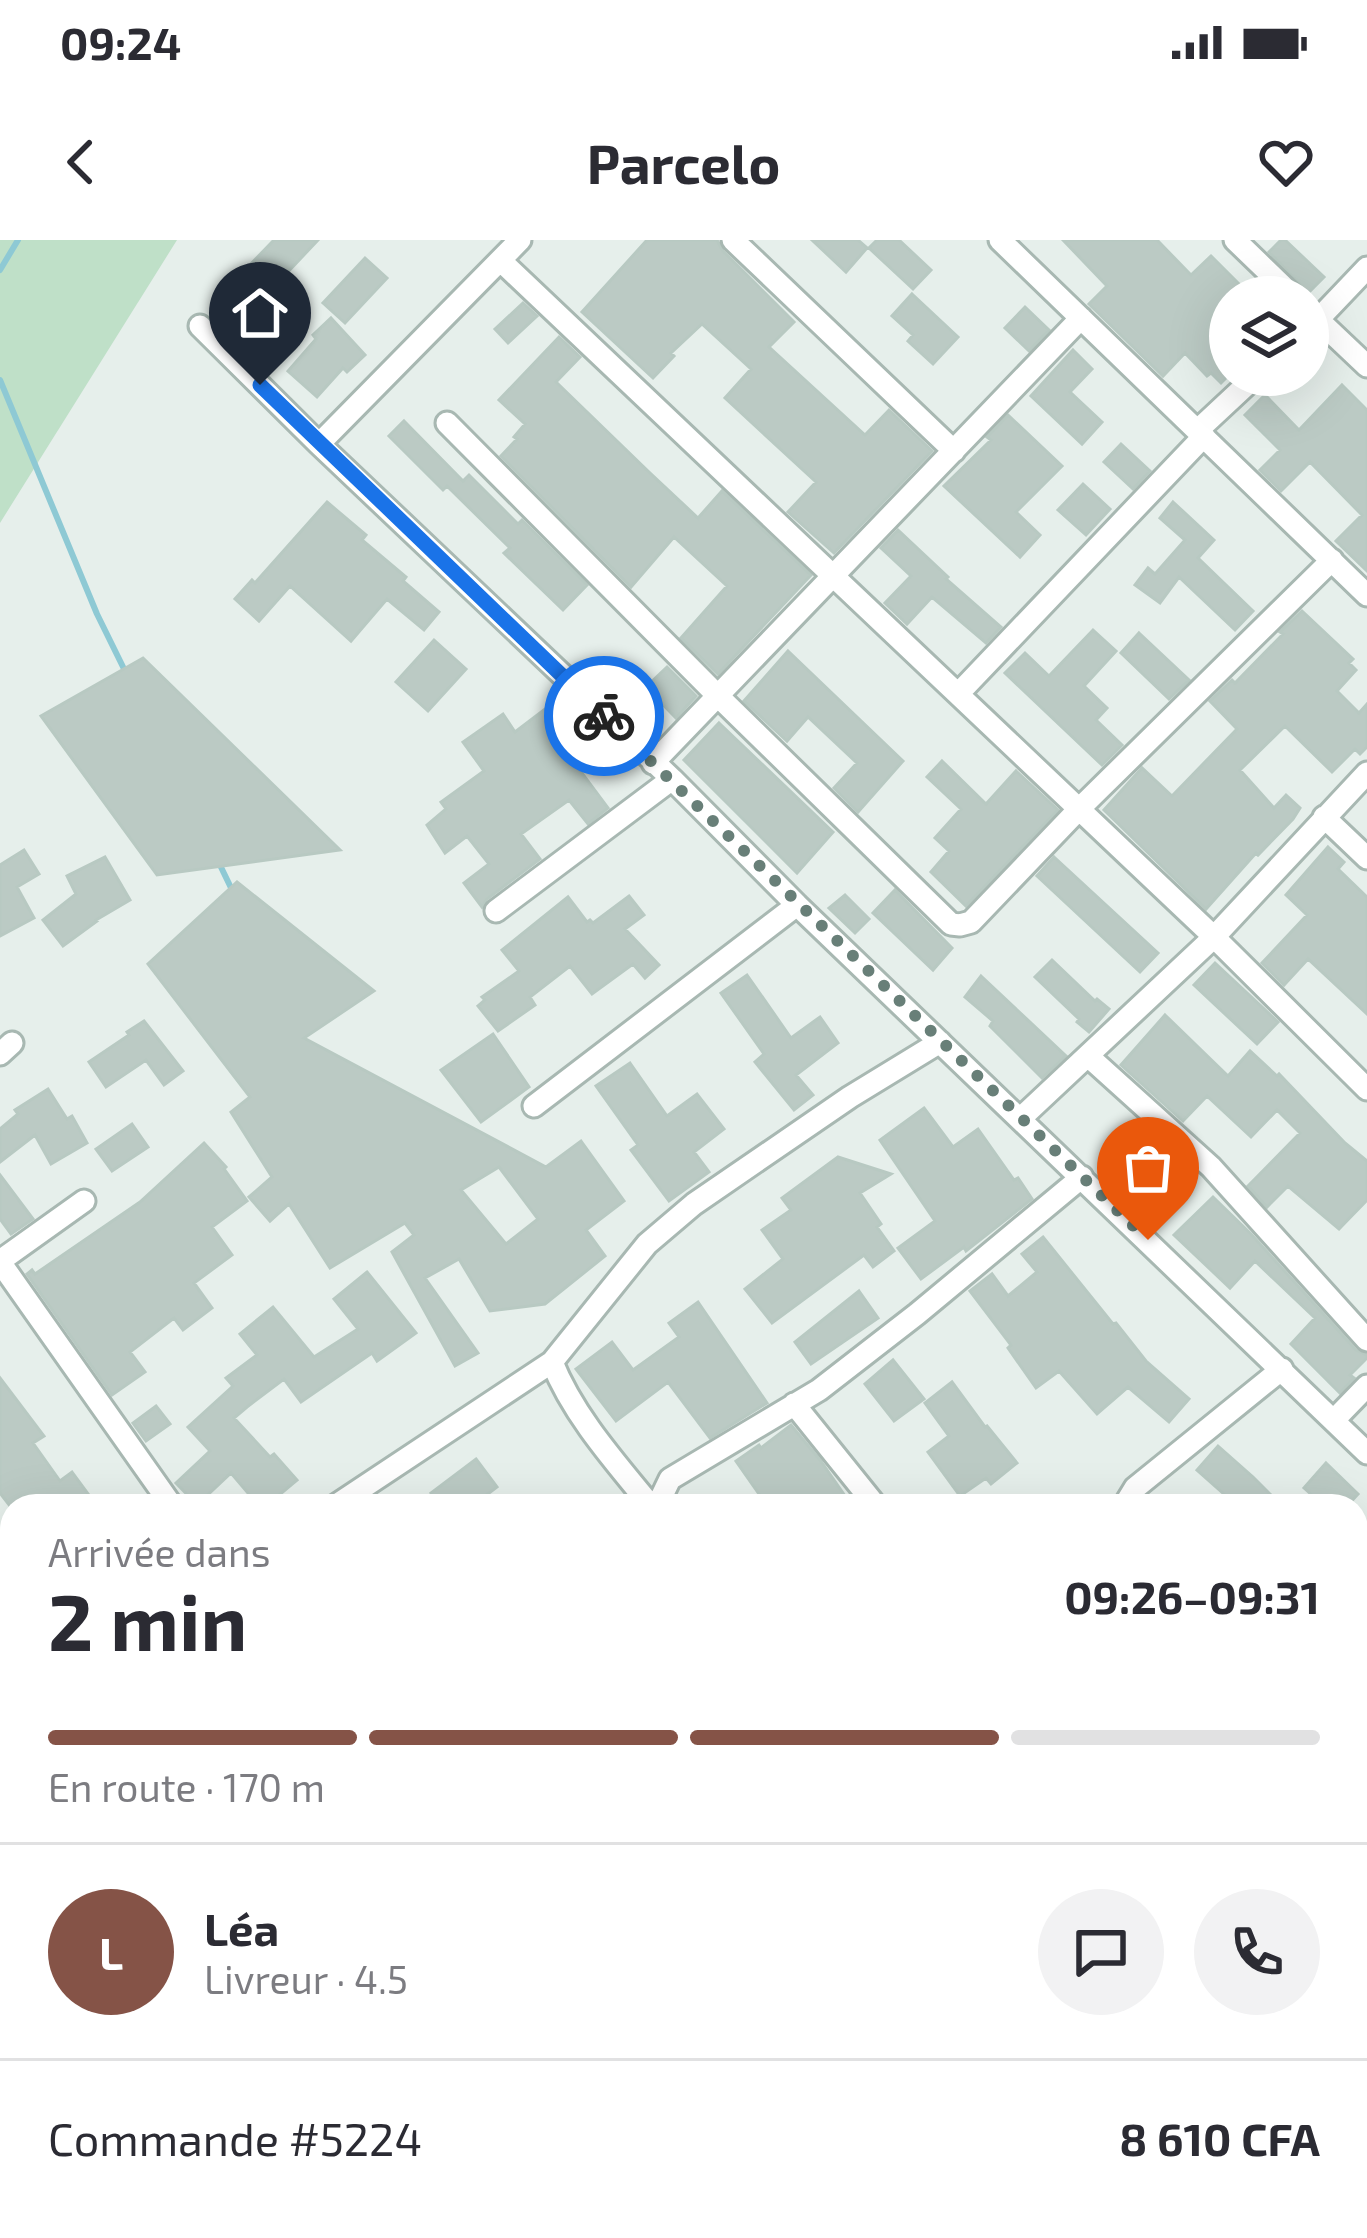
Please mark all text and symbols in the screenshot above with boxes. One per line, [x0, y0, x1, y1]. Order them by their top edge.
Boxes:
text: 09:24 [60, 15, 181, 69]
icon: back [48, 129, 114, 195]
icon: heart [1253, 129, 1319, 195]
text: Parcelo [587, 130, 780, 195]
pin [209, 262, 311, 385]
map controls [1209, 276, 1329, 396]
button: layers [1209, 276, 1329, 396]
icon: home [227, 280, 293, 346]
courier [544, 656, 664, 776]
icon: bike [571, 683, 637, 749]
pin [1097, 1117, 1199, 1240]
icon: bag [1115, 1135, 1181, 1201]
text: Arrivée dans [48, 1528, 270, 1575]
text: 09:26–09:31 [1064, 1569, 1320, 1623]
text: 2 min [48, 1573, 247, 1667]
text: En route · 170 m [48, 1763, 325, 1810]
button: chat [1038, 1889, 1164, 2015]
button: phone [1194, 1889, 1320, 2015]
text: Léa [204, 1901, 279, 1955]
text: L [99, 1925, 123, 1979]
text: Livreur · 4.5 [204, 1955, 408, 2002]
text: Commande #5224 [48, 2111, 422, 2165]
text: 8 610 CFA [1119, 2111, 1320, 2165]

